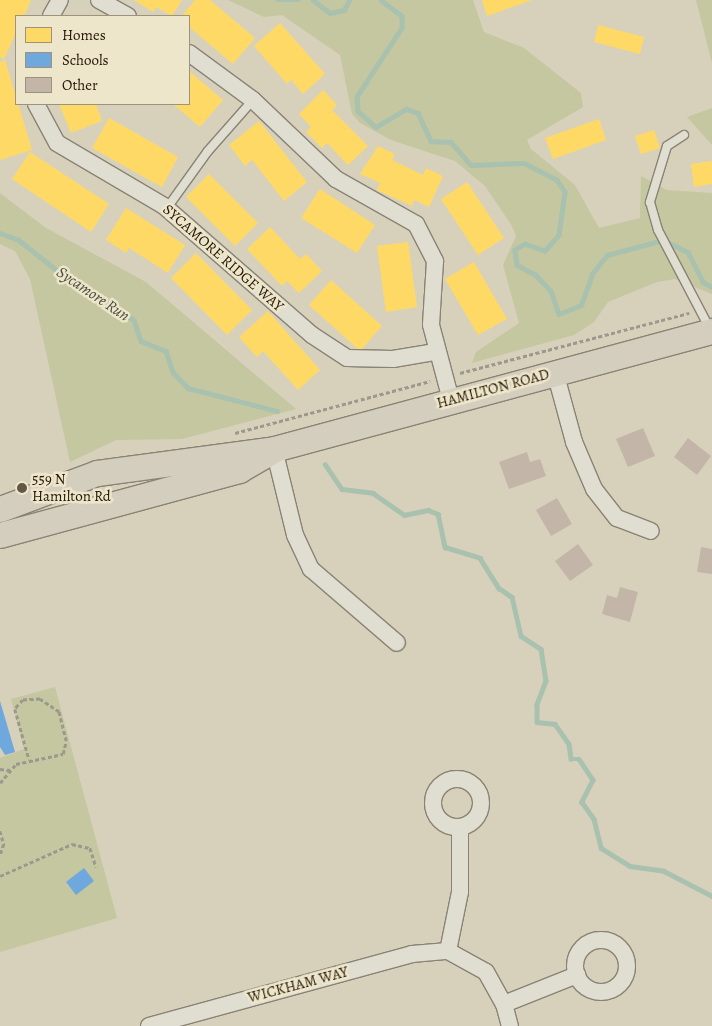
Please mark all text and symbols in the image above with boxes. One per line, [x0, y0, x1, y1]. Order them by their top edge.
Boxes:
legend [15, 15, 190, 105]
text: Homes [62, 25, 106, 45]
text: Schools [62, 50, 109, 70]
text: Other [62, 75, 98, 95]
street label: SYCAMORE RIDGE WAY [159, 201, 287, 315]
water label: Sycamore Run [53, 263, 133, 325]
street label: HAMILTON ROAD [435, 365, 551, 413]
place label: 559 N Hamilton Rd [32, 470, 111, 505]
marker: 559 N Hamilton Rd [16, 482, 28, 494]
street label: WICKHAM WAY [246, 963, 350, 1007]

